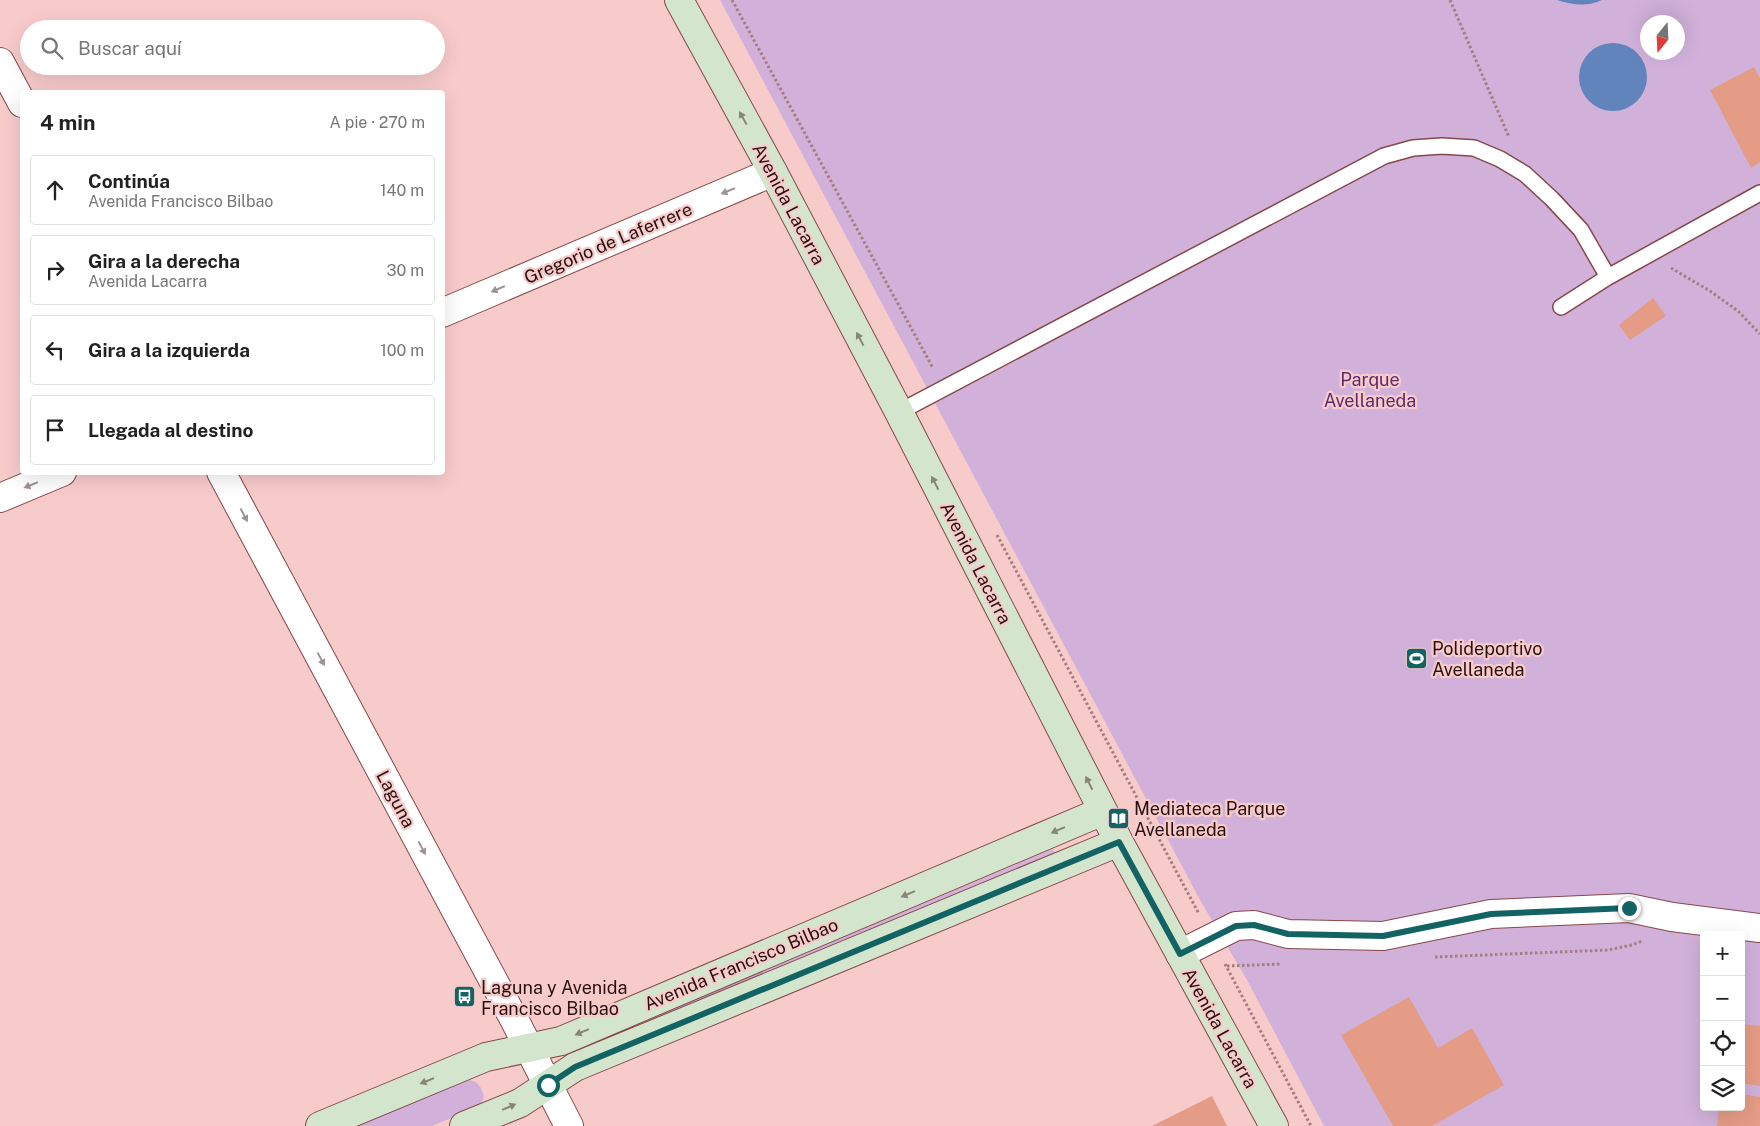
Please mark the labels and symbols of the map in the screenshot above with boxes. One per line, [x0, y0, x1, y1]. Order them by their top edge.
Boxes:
north arrow [1640, 15, 1685, 60]
one-way arrow [739, 111, 748, 124]
street label: Avenida Lacarra [748, 140, 830, 268]
one-way arrow [721, 188, 735, 196]
street label: Gregorio de Laferrere [521, 198, 695, 288]
one-way arrow [491, 286, 505, 294]
one-way arrow [856, 331, 864, 346]
park label: Parque Avellaneda [1324, 369, 1416, 411]
one-way arrow [931, 476, 939, 490]
one-way arrow [24, 482, 38, 490]
street label: Avenida Lacarra [936, 499, 1016, 627]
one-way arrow [240, 508, 248, 523]
place label: Polideportivo Avellaneda [1432, 638, 1542, 680]
sports icon: Polideportivo Avellaneda [1404, 646, 1428, 670]
one-way arrow [317, 651, 325, 666]
street label: Laguna [372, 767, 420, 831]
one-way arrow [1085, 776, 1093, 790]
place label: Mediateca Parque Avellaneda [1134, 798, 1285, 840]
library icon: Mediateca Parque Avellaneda [1106, 806, 1130, 830]
one-way arrow [1051, 827, 1065, 835]
one-way arrow [418, 841, 426, 856]
one-way arrow [901, 890, 916, 898]
route end [1618, 897, 1641, 920]
street label: Avenida Francisco Bilbao [641, 914, 841, 1014]
street label: Avenida Lacarra [1178, 964, 1262, 1092]
place label: Laguna y Avenida Francisco Bilbao [481, 977, 627, 1019]
bus stop icon: Laguna y Avenida Francisco Bilbao [453, 985, 477, 1009]
one-way arrow [574, 1028, 589, 1036]
route start [537, 1074, 560, 1097]
one-way arrow [420, 1078, 435, 1086]
one-way arrow [502, 1103, 517, 1111]

